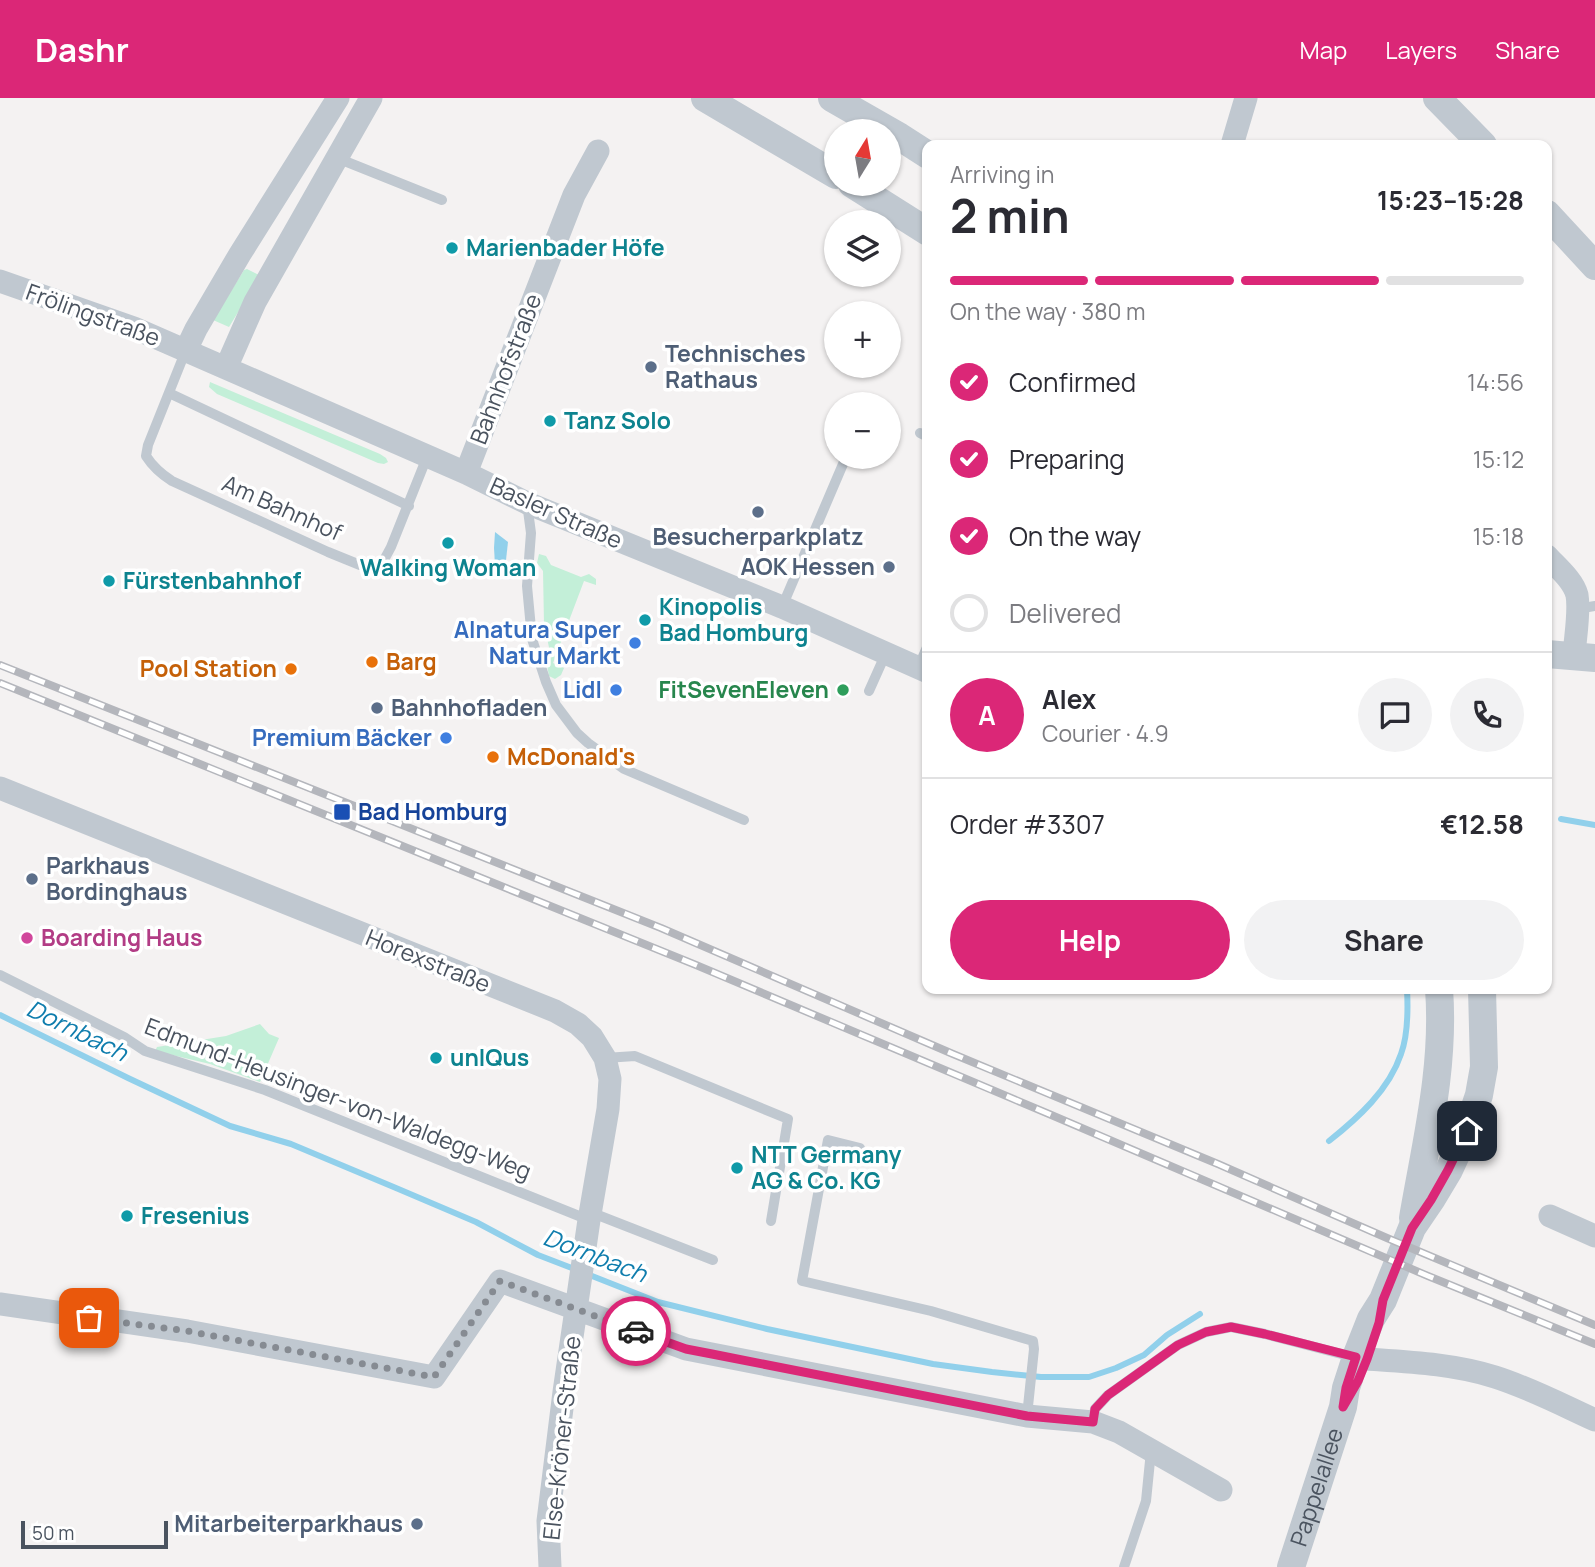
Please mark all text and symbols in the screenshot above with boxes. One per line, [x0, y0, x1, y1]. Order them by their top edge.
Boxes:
text: Dashr [35, 27, 129, 72]
text: Map [1300, 33, 1347, 66]
text: Layers [1385, 33, 1457, 66]
text: Share [1495, 33, 1560, 66]
north arrow [824, 119, 901, 196]
map controls [824, 119, 901, 469]
text: Arriving in [950, 158, 1055, 190]
text: 15:23–15:28 [1377, 182, 1524, 218]
text: 2 min [950, 184, 1070, 247]
button: layers [824, 210, 901, 287]
place label: Marienbader Höfe [466, 231, 665, 263]
marker: Marienbader Höfe [444, 240, 460, 256]
street label: Frölingstraße [22, 275, 165, 353]
street label: Bahnhofstraße [462, 289, 548, 448]
text: On the way · 380 m [950, 295, 1146, 327]
button: + [824, 301, 901, 378]
place label: Technisches Rathaus [665, 337, 806, 395]
marker: Technisches Rathaus [643, 359, 659, 375]
icon: check [950, 363, 988, 401]
text: Confirmed [1009, 364, 1136, 400]
text: 14:56 [1467, 366, 1524, 398]
button: − [824, 392, 901, 469]
place label: Tanz Solo [564, 404, 671, 436]
marker: Tanz Solo [542, 413, 558, 429]
icon: check [950, 440, 988, 478]
text: Preparing [1009, 441, 1125, 477]
text: 15:12 [1473, 443, 1524, 475]
street label: Am Bahnhof [217, 466, 348, 548]
street label: Basler Straße [485, 469, 628, 556]
marker: Besucherparkplatz [750, 504, 766, 520]
icon: check [950, 517, 988, 555]
text: On the way [1009, 518, 1141, 554]
place label: Besucherparkplatz [653, 520, 863, 552]
text: 15:18 [1473, 520, 1524, 552]
marker: Walking Woman [440, 535, 456, 551]
place label: AOK Hessen [741, 550, 875, 582]
place label: Walking Woman [360, 551, 536, 583]
marker: AOK Hessen [881, 559, 897, 575]
place label: Fürstenbahnhof [123, 564, 302, 596]
marker: Fürstenbahnhof [101, 573, 117, 589]
place label: Kinopolis Bad Homburg [659, 590, 808, 648]
text: Delivered [1009, 595, 1121, 631]
marker: Kinopolis Bad Homburg [637, 612, 653, 628]
place label: Alnatura Super Natur Markt [454, 613, 621, 671]
marker: Alnatura Super Natur Markt [627, 635, 643, 651]
place label: Barg [386, 645, 437, 677]
place label: Pool Station [140, 652, 277, 684]
marker: Barg [364, 654, 380, 670]
marker: Pool Station [283, 661, 299, 677]
place label: Lidl [563, 673, 602, 705]
place label: FitSevenEleven [658, 673, 829, 705]
button: chat [1358, 678, 1432, 752]
button: phone [1450, 678, 1524, 752]
text: Alex [1042, 681, 1096, 717]
marker: Lidl [608, 682, 624, 698]
marker: FitSevenEleven [835, 682, 851, 698]
place label: Bahnhofladen [391, 691, 547, 723]
text: A [978, 697, 996, 733]
marker: Bahnhofladen [369, 700, 385, 716]
text: Courier · 4.9 [1042, 717, 1169, 749]
place label: Premium Bäcker [252, 721, 432, 753]
marker: Premium Bäcker [438, 730, 454, 746]
place label: McDonald's [507, 740, 635, 772]
marker: McDonald's [485, 749, 501, 765]
place label: Bad Homburg [358, 795, 507, 827]
marker: Bad Homburg [332, 802, 352, 822]
text: Order #3307 [950, 806, 1105, 842]
text: €12.58 [1440, 806, 1524, 842]
place label: Parkhaus Bordinghaus [46, 849, 187, 907]
marker: Parkhaus Bordinghaus [24, 871, 40, 887]
button: Help [950, 900, 1230, 980]
button: Share [1244, 900, 1524, 980]
place label: Boarding Haus [41, 921, 202, 953]
street label: Horexstraße [361, 921, 495, 1000]
marker: Boarding Haus [19, 930, 35, 946]
water label: Dornbach [22, 991, 134, 1069]
street label: Edmund-Heusinger-von-Waldegg-Weg [140, 1009, 536, 1187]
place label: unIQus [450, 1041, 529, 1073]
marker: unIQus [428, 1050, 444, 1066]
pin [1437, 1101, 1497, 1161]
icon: home [1448, 1112, 1486, 1150]
place label: NTT Germany AG & Co. KG [751, 1138, 901, 1196]
marker: NTT Germany AG & Co. KG [729, 1160, 745, 1176]
place label: Fresenius [141, 1199, 249, 1231]
marker: Fresenius [119, 1208, 135, 1224]
water label: Dornbach [539, 1220, 653, 1290]
pin [59, 1288, 119, 1348]
courier [601, 1296, 671, 1366]
icon: bag [70, 1299, 108, 1337]
icon: car [617, 1312, 655, 1350]
street label: Else-Kröner-Straße [534, 1334, 588, 1542]
street label: Pappelallee [1282, 1424, 1350, 1550]
place label: Mitarbeiterparkhaus [174, 1507, 403, 1539]
marker: Mitarbeiterparkhaus [409, 1516, 425, 1532]
scale bar [21, 1518, 168, 1550]
text: 50 m [32, 1520, 74, 1546]

